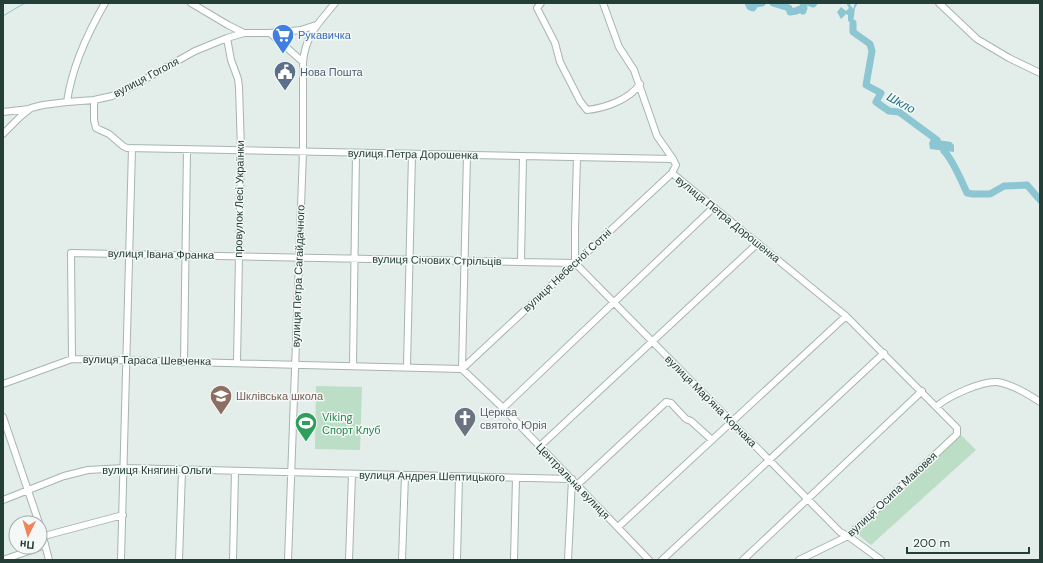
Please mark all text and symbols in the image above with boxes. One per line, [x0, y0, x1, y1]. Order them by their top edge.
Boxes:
supermarket icon: Рукавичка [270, 22, 296, 55]
place label: Рукавичка [298, 28, 352, 42]
street label: вулиця Гоголя [111, 54, 181, 100]
public building icon: Нова Пошта [272, 59, 298, 92]
place label: Нова Пошта [300, 65, 364, 79]
water label: Шкло [884, 89, 918, 117]
street label: провулок Лесі Українки [231, 140, 247, 258]
street label: вулиця Петра Дорошенка [348, 146, 479, 162]
street label: вулиця Петра Дорошенка [673, 172, 784, 266]
street label: вулиця Петра Сагайдачного [289, 204, 307, 348]
street label: вулиця Небесної Сотні [520, 225, 614, 315]
street label: вулиця Івана Франка [108, 246, 215, 262]
street label: вулиця Січових Стрільців [372, 252, 502, 268]
street label: вулиця Тараса Шевченка [83, 352, 212, 368]
street label: вулиця Мар'яна Корчака [662, 352, 761, 451]
school or university icon: Шклівська школа [208, 383, 234, 416]
place label: Шклівська школа [236, 389, 324, 403]
church icon: Церква святого Юрія [452, 405, 478, 438]
place label: Церква святого Юрія [480, 405, 547, 432]
sports icon: Viking Спорт Клуб [293, 410, 319, 443]
place label: Viking Спорт Клуб [322, 410, 381, 437]
street label: Центральна вулиця [533, 440, 613, 522]
street label: вулиця Осипа Маковея [844, 449, 940, 539]
street label: вулиця Княгині Ольги [102, 463, 212, 477]
street label: вулиця Андрея Шептицького [359, 468, 505, 484]
north arrow [8, 515, 48, 555]
scale bar [907, 529, 1029, 555]
text: 200 m [913, 535, 950, 551]
text: Пн [19, 537, 35, 553]

